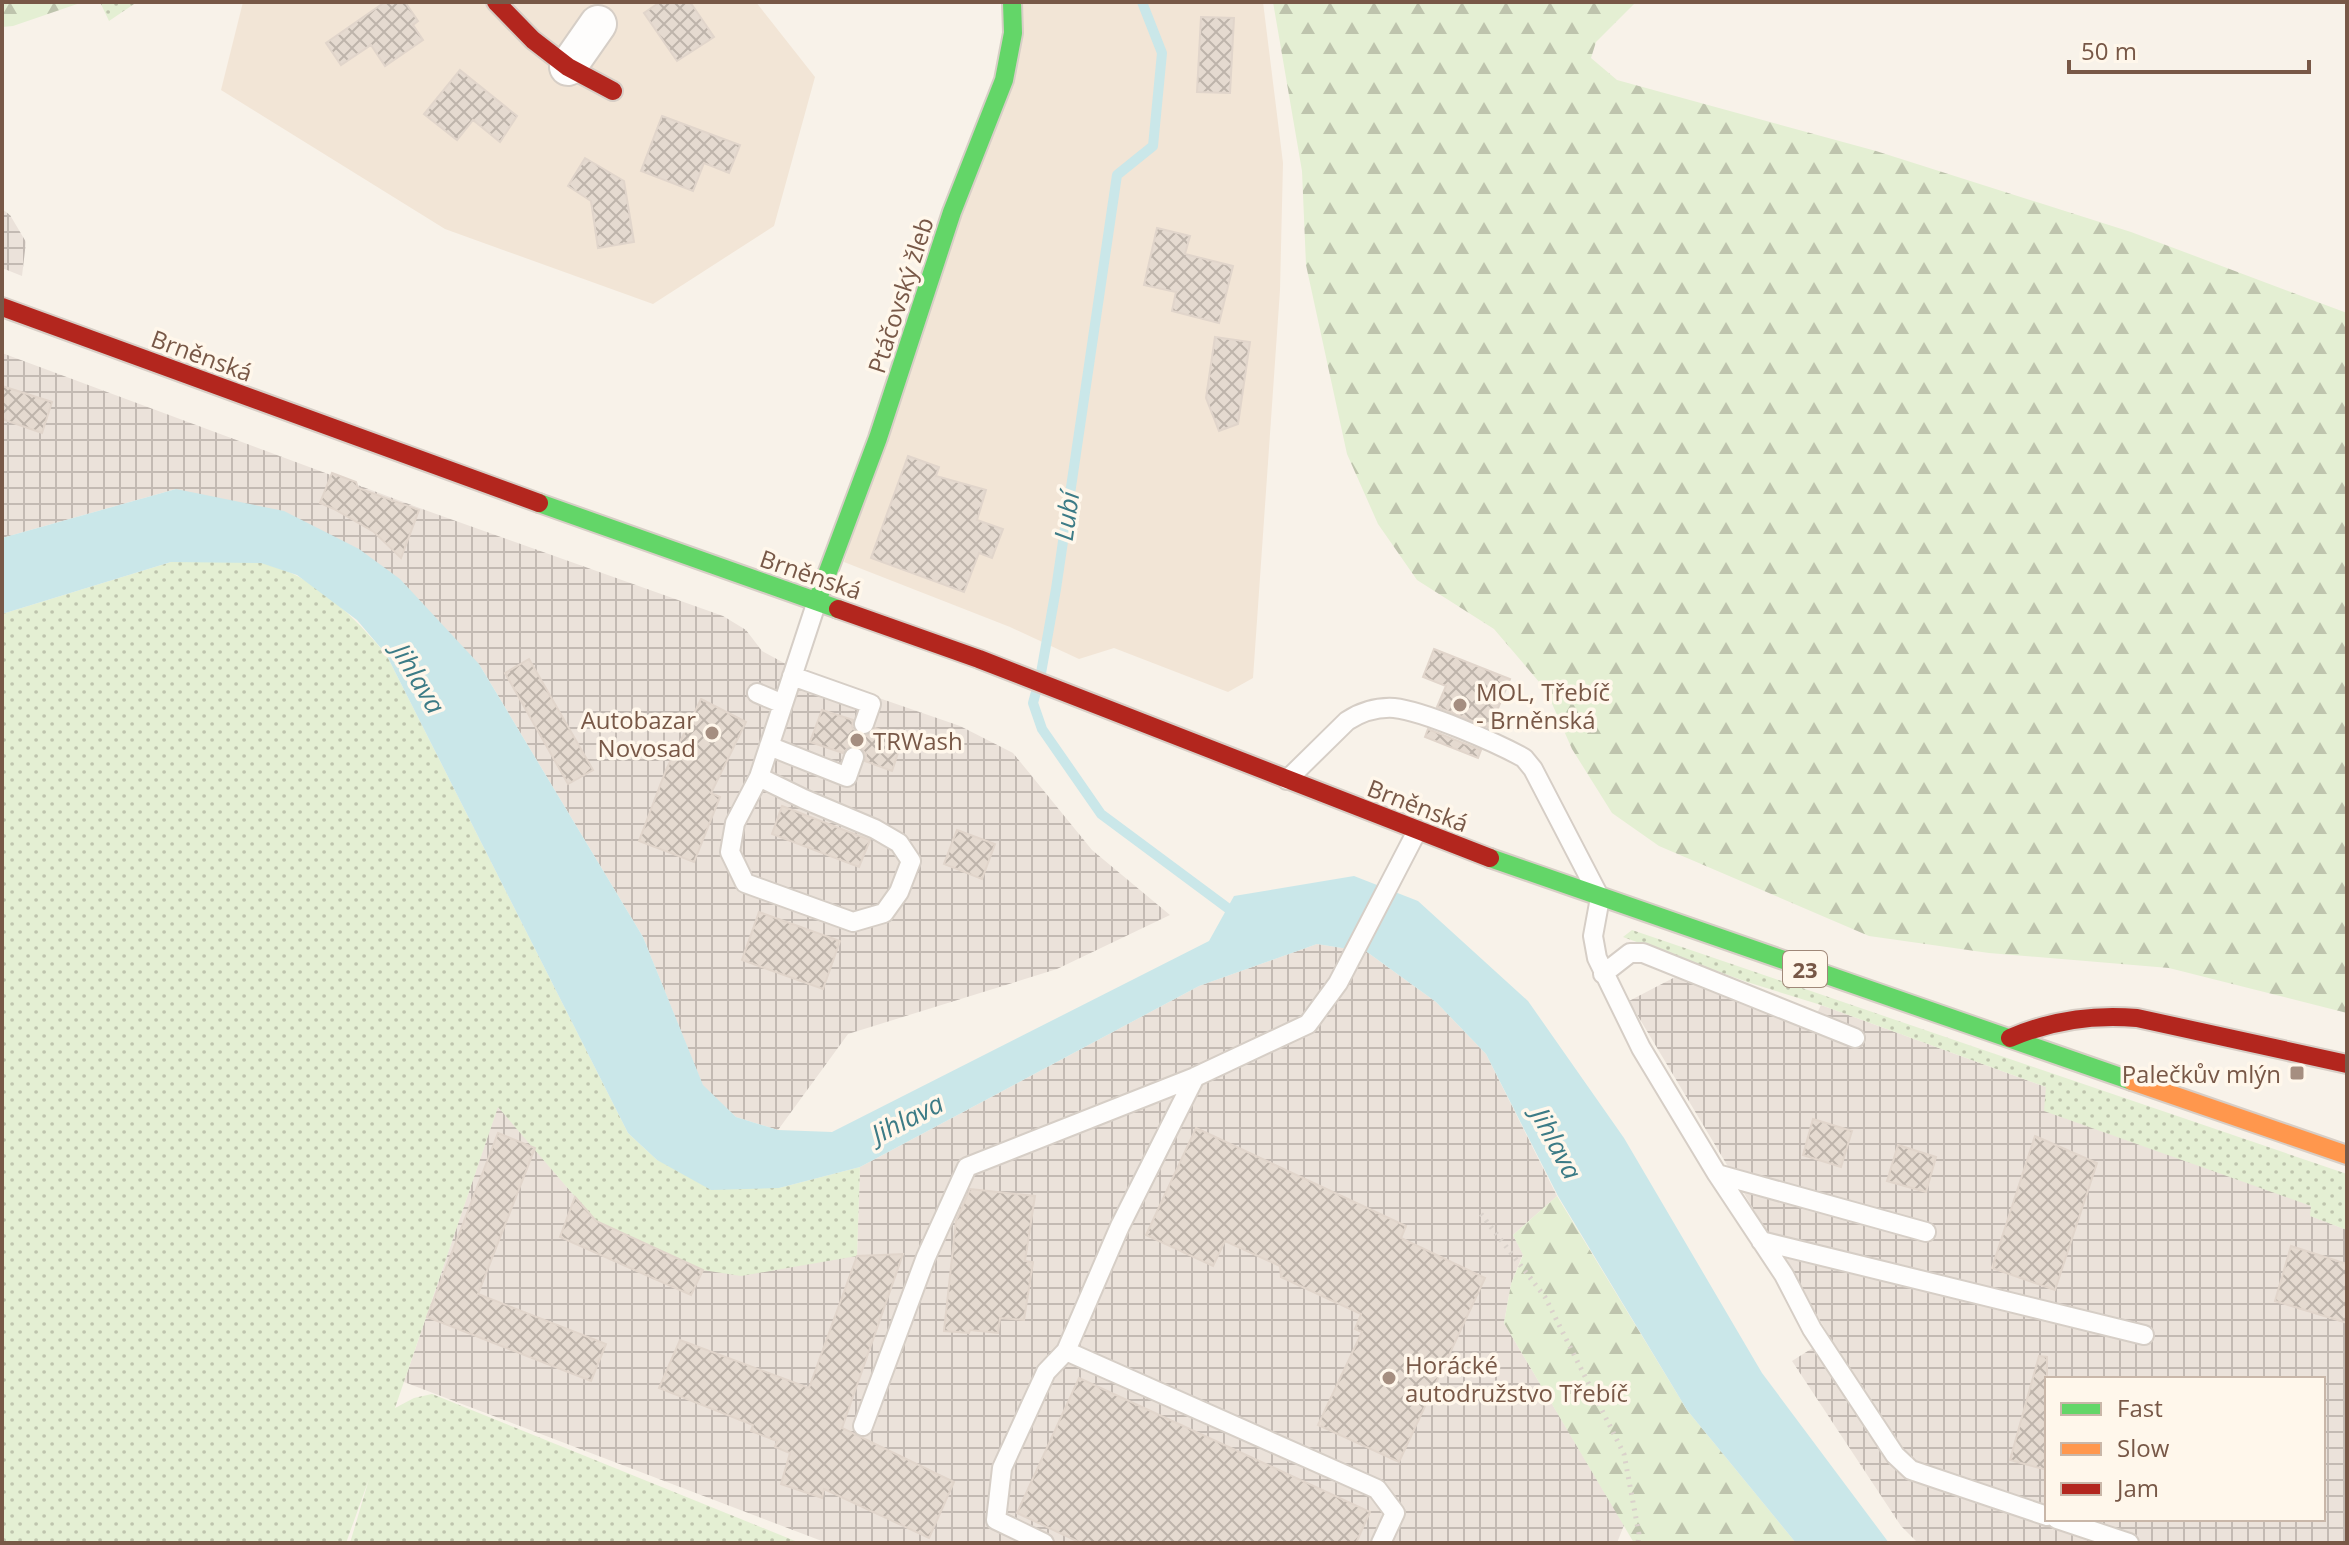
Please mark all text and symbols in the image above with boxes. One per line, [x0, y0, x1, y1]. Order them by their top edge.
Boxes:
scale bar [2069, 24, 2309, 74]
text: 50 m [2081, 34, 2137, 67]
street label: Ptáčovský žleb [859, 213, 941, 377]
street label: Brněnská [147, 321, 257, 389]
water label: Lubí [1045, 486, 1088, 543]
street label: Brněnská [756, 541, 866, 607]
water label: Jihlava [381, 632, 454, 720]
place label: MOL, Třebíč - Brněnská [1476, 675, 1610, 736]
marker: MOL, Třebíč - Brněnská [1451, 696, 1469, 714]
place label: Autobazar Novosad [581, 703, 696, 764]
marker: Autobazar Novosad [703, 724, 721, 742]
place label: TRWash [873, 724, 963, 757]
marker: TRWash [848, 731, 866, 749]
street label: Brněnská [1363, 771, 1473, 839]
road number: 23 [1783, 951, 1827, 987]
place label: Palečkův mlýn [2122, 1057, 2281, 1090]
marker: Palečkův mlýn [2288, 1064, 2306, 1082]
water label: Jihlava [860, 1084, 950, 1154]
water label: Jihlava [1521, 1096, 1591, 1185]
place label: Horácké autodružstvo Třebíč [1405, 1348, 1628, 1409]
marker: Horácké autodružstvo Třebíč [1380, 1369, 1398, 1387]
legend [2045, 1377, 2325, 1521]
text: Fast [2117, 1391, 2163, 1424]
text: Slow [2117, 1431, 2170, 1464]
text: Jam [2115, 1471, 2159, 1504]

